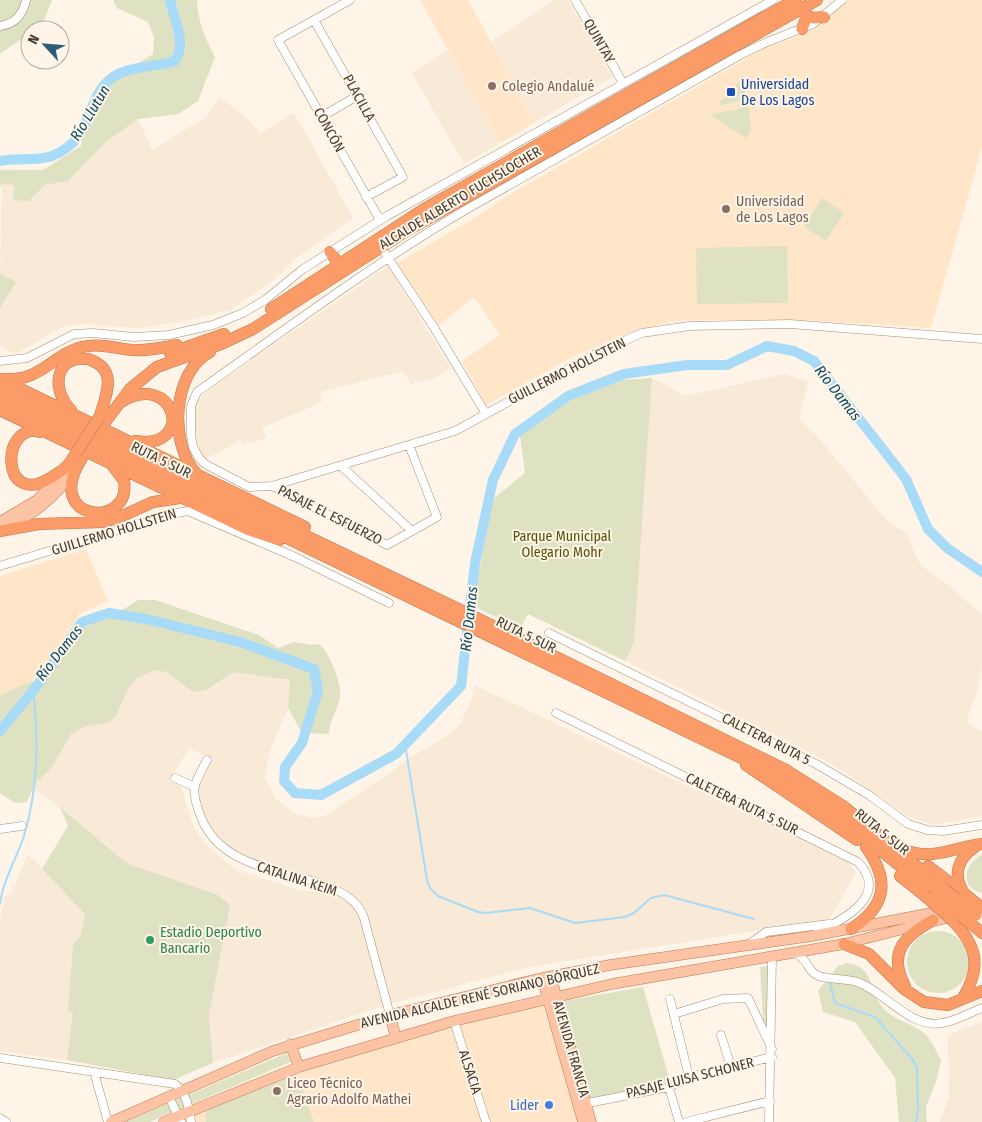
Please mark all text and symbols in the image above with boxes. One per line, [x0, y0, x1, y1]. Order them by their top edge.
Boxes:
street label: QUINTAY [579, 16, 619, 66]
north arrow [20, 20, 70, 70]
text: N [24, 32, 43, 47]
street label: PLACILLA [339, 71, 379, 125]
place label: Universidad De Los Lagos [741, 76, 814, 109]
place label: Colegio Andalué [502, 78, 594, 95]
marker: Colegio Andalué [486, 80, 498, 92]
water label: Río Llutun [66, 82, 114, 144]
marker: Universidad De Los Lagos [725, 86, 737, 98]
street label: CONCÓN [310, 104, 349, 155]
street label: ALCALDE ALBERTO FUCHSLOCHER [376, 143, 544, 253]
place label: Universidad de Los Lagos [736, 193, 809, 226]
marker: Universidad de Los Lagos [720, 203, 732, 215]
street label: GUILLERMO HOLLSTEIN [505, 334, 629, 408]
water label: Río Damas [811, 362, 866, 425]
street label: RUTA 5 SUR [128, 438, 194, 482]
street label: PASAJE EL ESFUERZO [275, 481, 385, 549]
street label: GUILLERMO HOLLSTEIN [49, 505, 179, 559]
park label: Parque Municipal Olegario Mohr [513, 528, 612, 561]
water label: Río Damas [457, 585, 481, 652]
street label: RUTA 5 SUR [493, 613, 559, 657]
water label: Río Damas [32, 621, 87, 684]
street label: CALETERA RUTA 5 [719, 709, 813, 769]
street label: CALETERA RUTA 5 SUR [683, 769, 801, 839]
street label: RUTA 5 SUR [851, 805, 913, 859]
street label: CATALINA KEIM [255, 858, 339, 900]
place label: Estadio Deportivo Bancario [160, 924, 262, 957]
marker: Estadio Deportivo Bancario [144, 934, 156, 946]
street label: AVENIDA ALCALDE RENÉ SORIANO BÓRQUEZ [359, 959, 602, 1032]
street label: AVENIDA FRANCIA [549, 999, 593, 1100]
street label: ALSACIA [455, 1048, 485, 1097]
street label: PASAJE LUISA SCHONER [624, 1054, 756, 1102]
place label: Liceo Técnico Agrario Adolfo Mathei [287, 1075, 411, 1108]
marker: Liceo Técnico Agrario Adolfo Mathei [271, 1085, 283, 1097]
place label: Lider [510, 1097, 539, 1114]
marker: Lider [543, 1099, 555, 1111]

